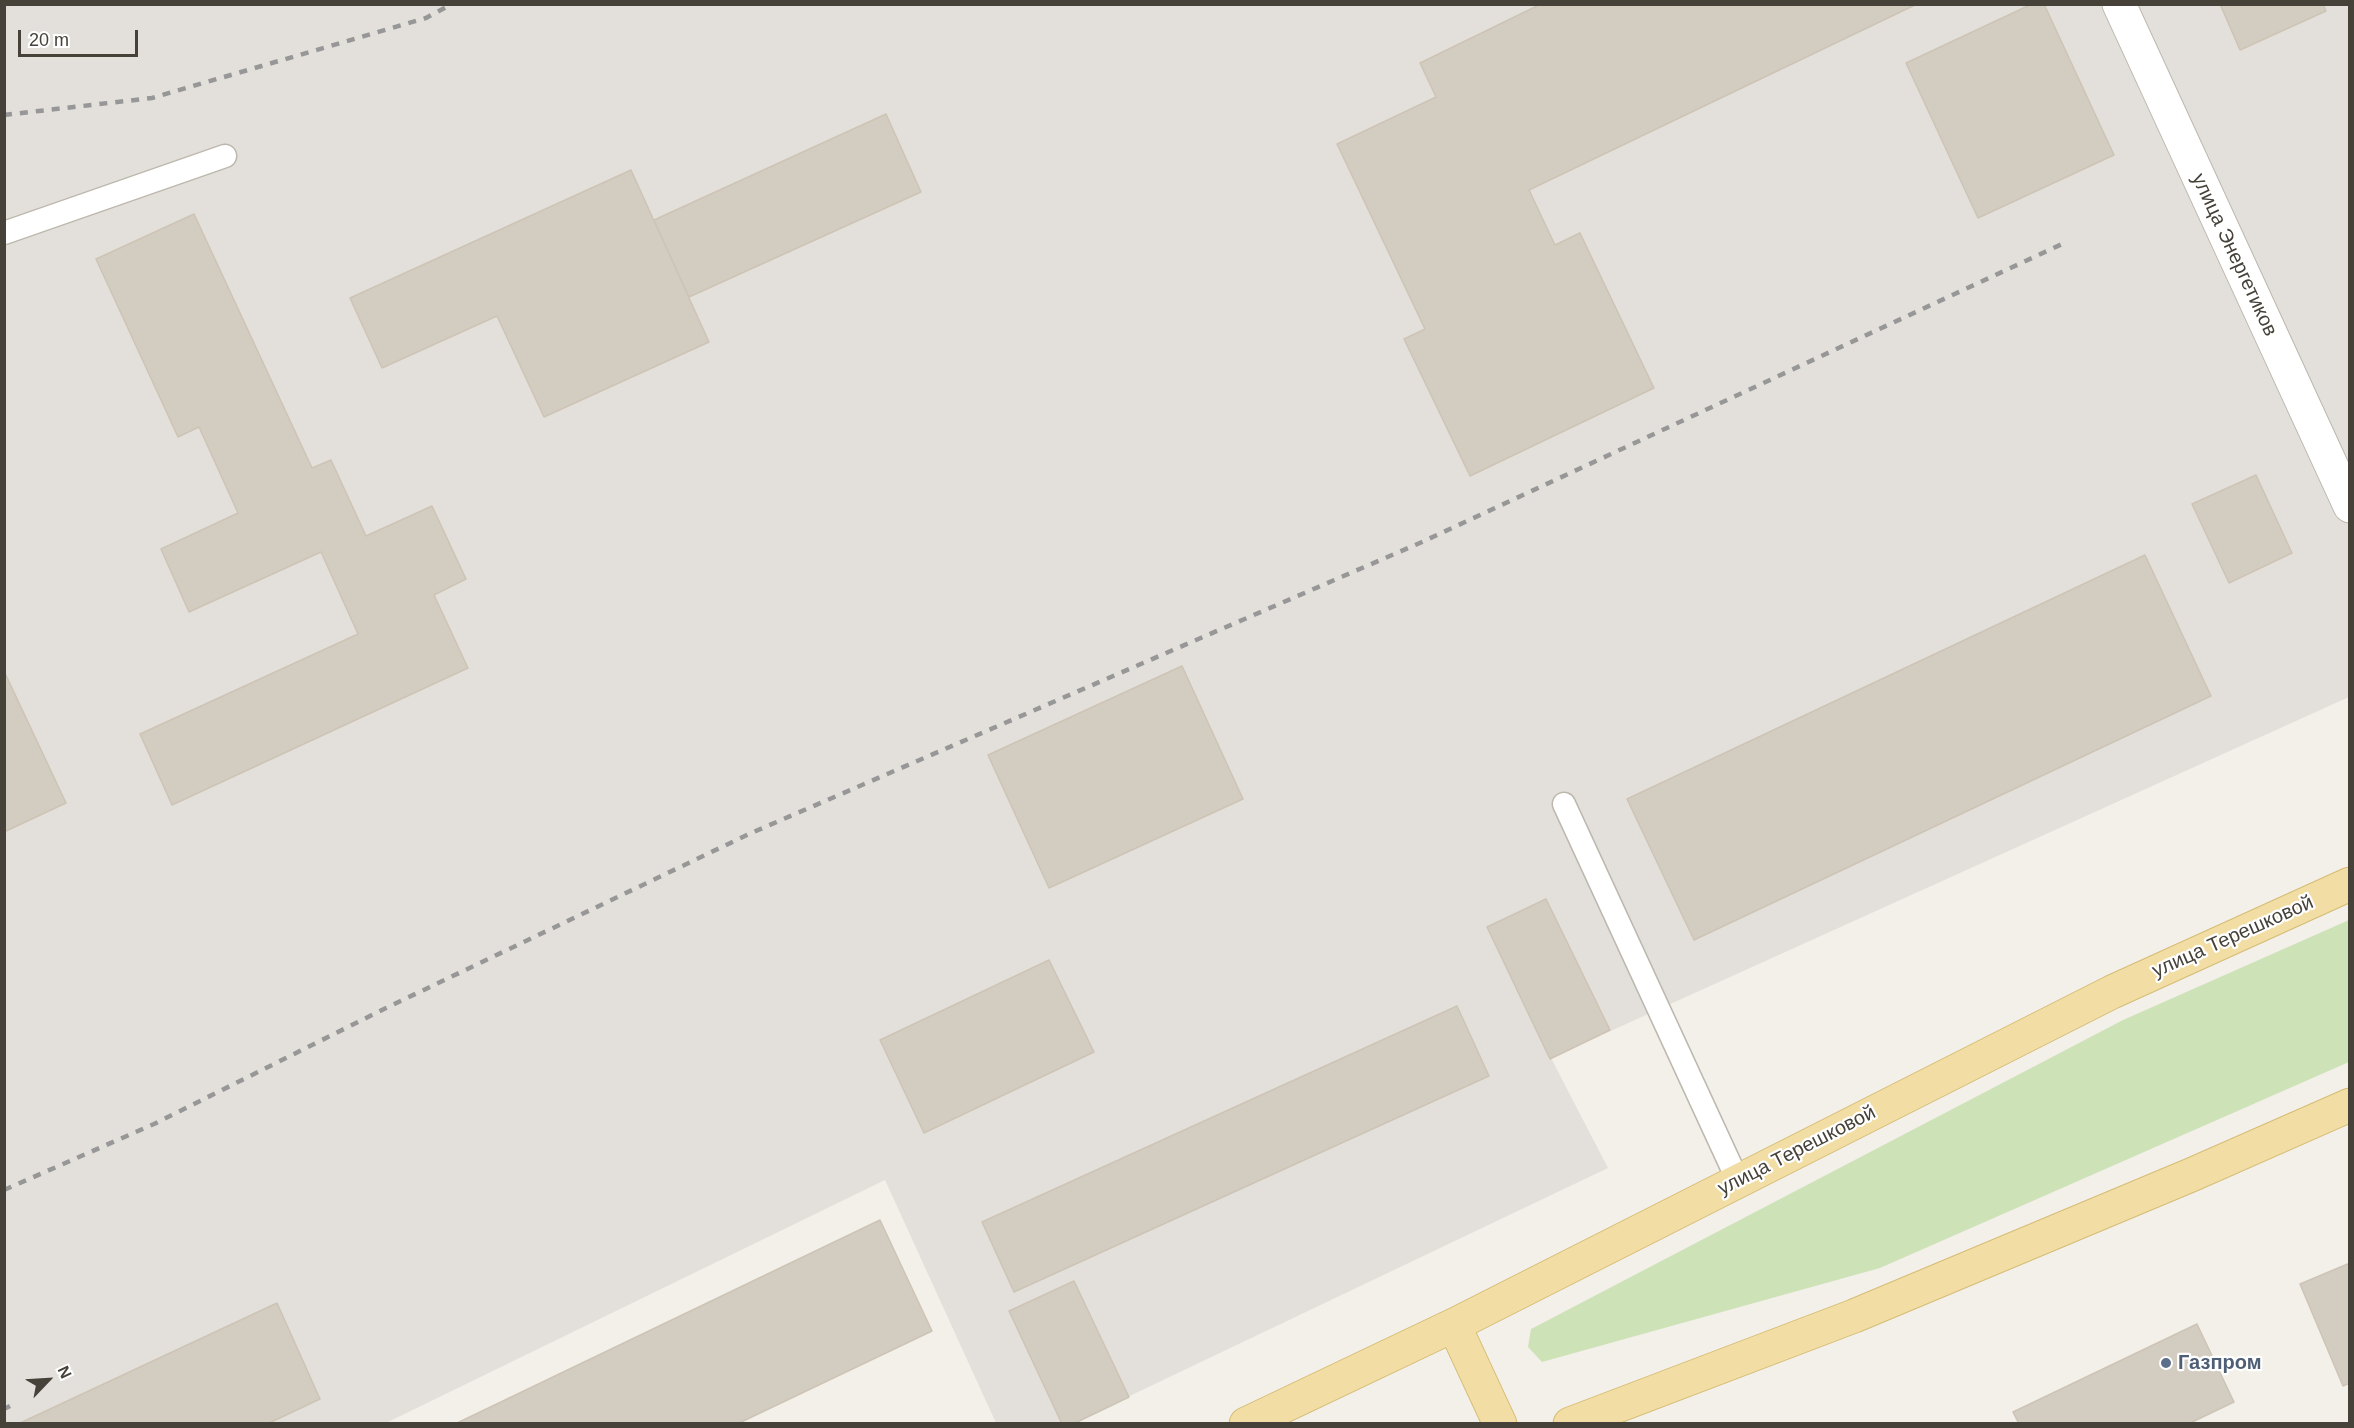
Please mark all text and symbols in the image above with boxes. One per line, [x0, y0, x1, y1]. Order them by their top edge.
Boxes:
scale bar [21, 18, 141, 56]
text: 20 m [29, 30, 69, 50]
street label: улица Энергетиков [2186, 170, 2282, 340]
street label: улица Терешковой [2149, 891, 2317, 983]
street label: улица Терешковой [1714, 1101, 1880, 1201]
north arrow [18, 1350, 78, 1410]
place label: Газпром [2178, 1351, 2261, 1375]
marker: Газпром [2159, 1356, 2173, 1370]
text: N [55, 1363, 75, 1381]

